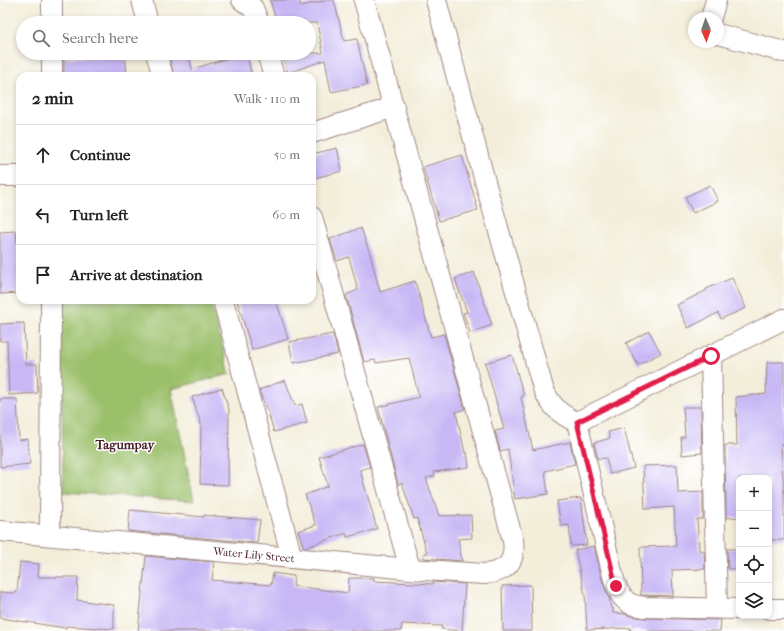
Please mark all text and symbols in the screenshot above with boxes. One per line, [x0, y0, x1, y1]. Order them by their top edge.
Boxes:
north arrow [688, 12, 724, 48]
search box [16, 16, 316, 60]
icon: search [30, 27, 52, 49]
text: Search here [62, 29, 138, 47]
text: 2 min [32, 88, 73, 108]
text: Walk · 110 m [234, 91, 300, 106]
icon: ahead [32, 144, 54, 166]
text: Continue [70, 146, 130, 164]
text: 50 m [274, 147, 300, 162]
icon: left [32, 204, 54, 226]
text: Turn left [70, 206, 128, 224]
text: 60 m [272, 207, 300, 222]
icon: arrive [32, 264, 54, 286]
text: Arrive at destination [70, 266, 202, 284]
route start [702, 347, 720, 365]
district label: Tagumpay [95, 437, 155, 453]
map controls [736, 475, 772, 619]
button: + [736, 475, 772, 511]
button: − [736, 511, 772, 547]
street label: Water Lily Street [212, 544, 295, 565]
button: locate [736, 547, 772, 583]
route end [607, 577, 625, 595]
button: layers [736, 583, 772, 619]

